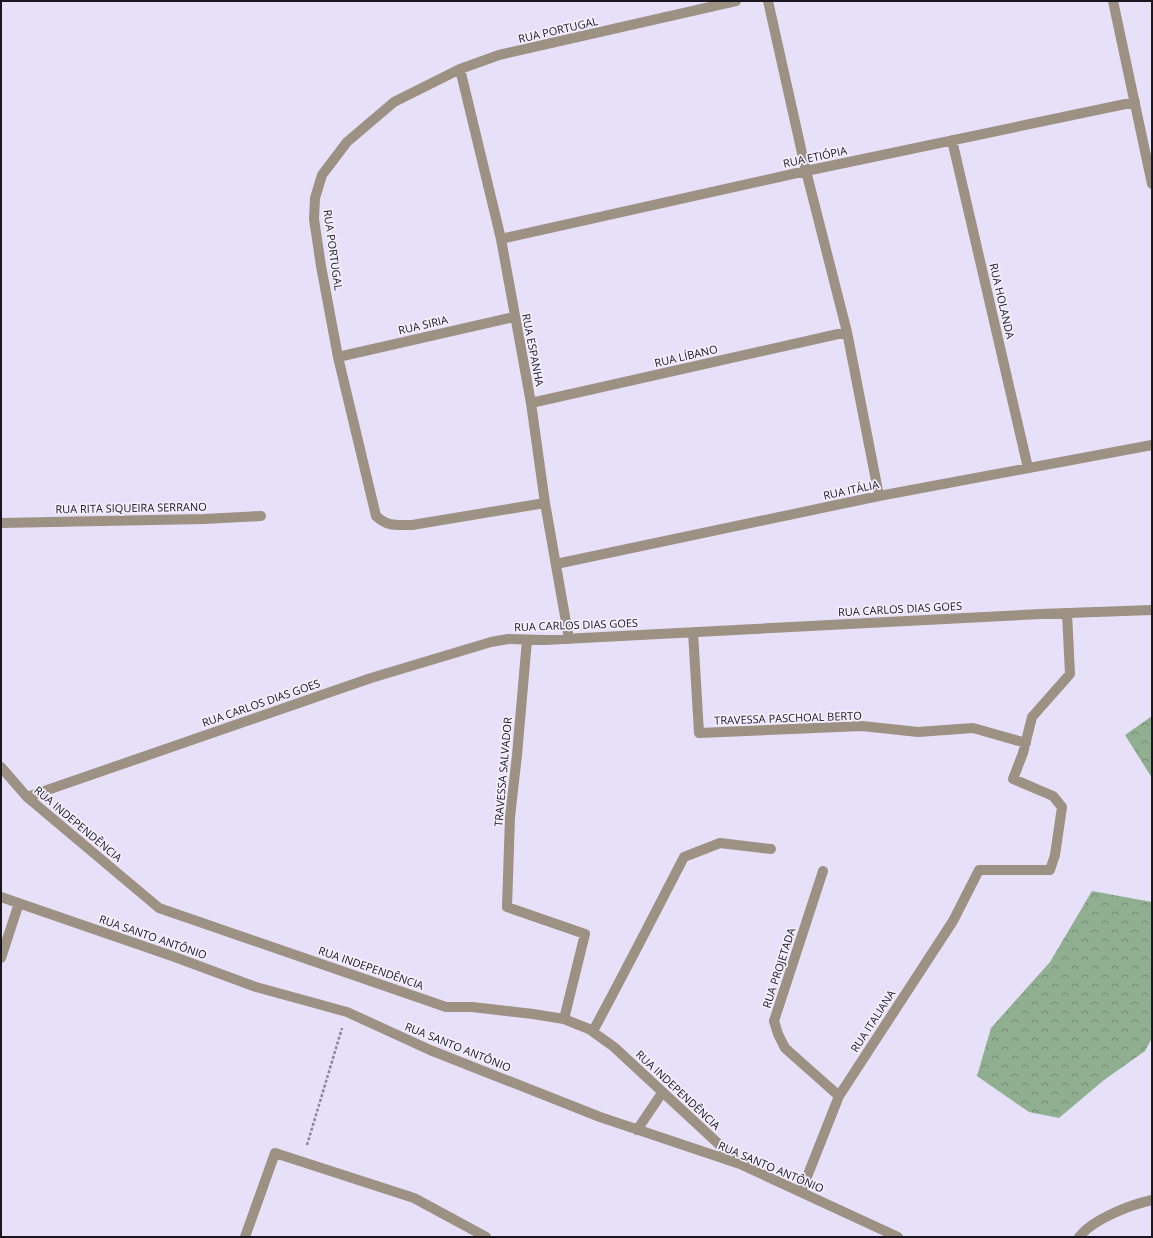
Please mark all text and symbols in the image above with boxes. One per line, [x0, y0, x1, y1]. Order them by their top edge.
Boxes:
street label: RUA PORTUGAL [517, 13, 599, 46]
street label: RUA ETIÓPIA [782, 142, 848, 171]
street label: RUA PORTUGAL [320, 209, 347, 292]
street label: RUA HOLANDA [986, 262, 1018, 340]
street label: RUA SIRIA [397, 312, 449, 338]
street label: RUA ESPANHA [519, 312, 548, 388]
street label: RUA LÍBANO [653, 341, 719, 370]
street label: RUA ITÁLIA [822, 476, 880, 503]
street label: RUA RITA SIQUEIRA SERRANO [55, 499, 207, 516]
street label: RUA CARLOS DIAS GOES [838, 598, 962, 619]
street label: RUA CARLOS DIAS GOES [514, 615, 638, 634]
street label: RUA CARLOS DIAS GOES [200, 675, 322, 730]
street label: TRAVESSA PASCHOAL BERTO [714, 707, 862, 728]
street label: TRAVESSA SALVADOR [490, 716, 515, 827]
street label: RUA INDEPENDÊNCIA [31, 782, 125, 865]
street label: RUA SANTO ANTÔNIO [97, 911, 209, 962]
street label: RUA PROJETADA [758, 926, 799, 1010]
street label: RUA INDEPENDÊNCIA [317, 942, 426, 993]
street label: RUA ITALIANA [847, 987, 898, 1055]
street label: RUA SANTO ANTÔNIO [403, 1018, 513, 1075]
street label: RUA INDEPENDÊNCIA [633, 1046, 724, 1133]
street label: RUA SANTO ANTÔNIO [716, 1138, 826, 1196]

